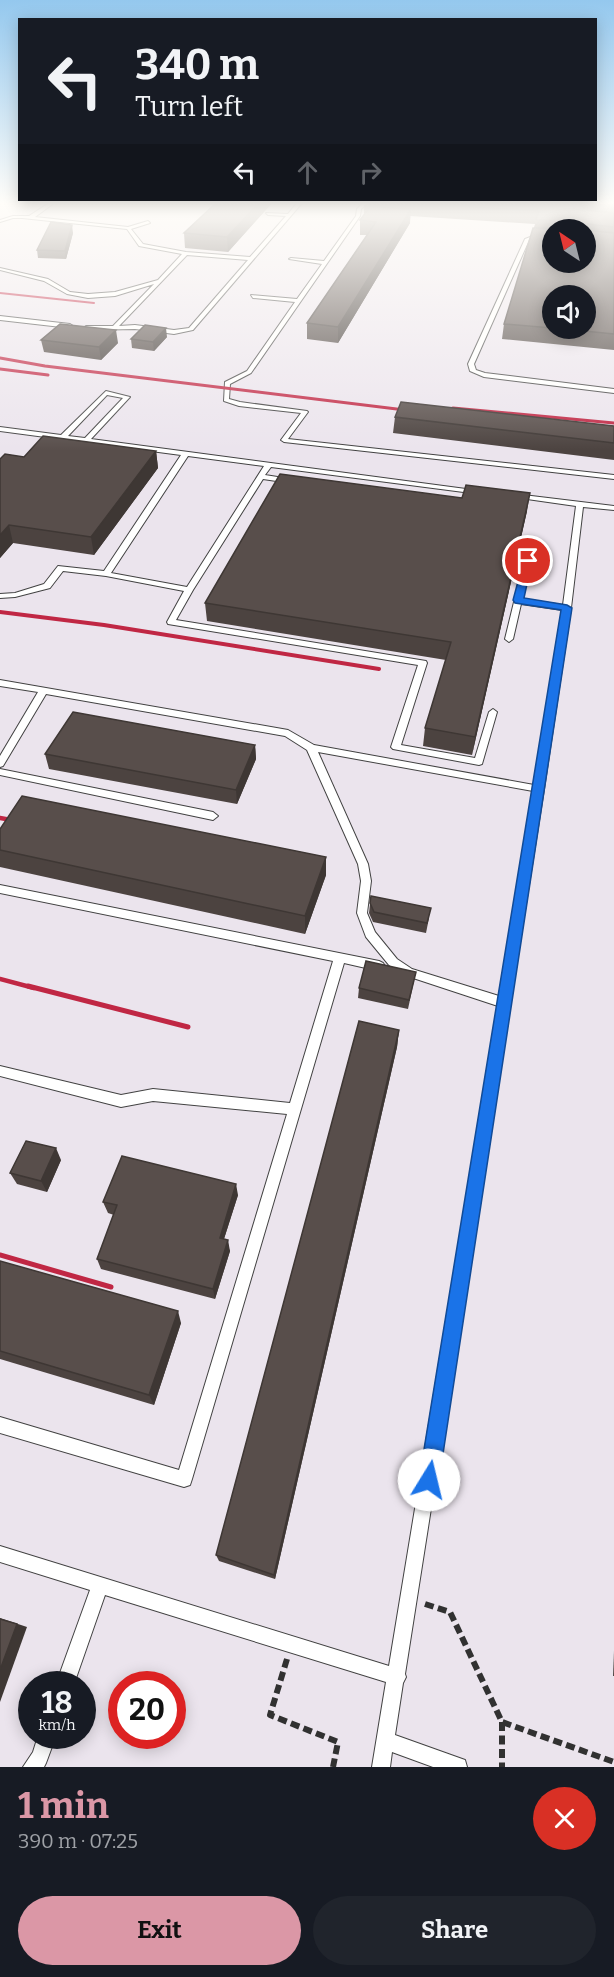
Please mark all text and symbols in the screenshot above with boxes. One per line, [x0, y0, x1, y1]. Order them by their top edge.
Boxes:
text: 340 m [135, 40, 259, 90]
icon: left [36, 42, 114, 120]
text: Turn left [135, 91, 243, 123]
icon: left [228, 156, 261, 189]
icon: ahead [291, 156, 324, 189]
icon: right [354, 156, 387, 189]
north arrow [542, 219, 596, 273]
map controls [542, 219, 596, 339]
button: sound [542, 285, 596, 339]
pin [502, 535, 553, 586]
icon: arrive [511, 544, 544, 577]
position arrow [397, 1448, 461, 1512]
speed limit sign: 20 [108, 1671, 186, 1749]
text: 18 [41, 1685, 73, 1721]
text: km/h [38, 1716, 76, 1734]
text: 1 min [18, 1784, 109, 1828]
button: close [533, 1787, 596, 1850]
text: 390 m · 07:25 [18, 1829, 138, 1853]
button: Exit [18, 1896, 301, 1965]
button: Share [313, 1896, 596, 1965]

